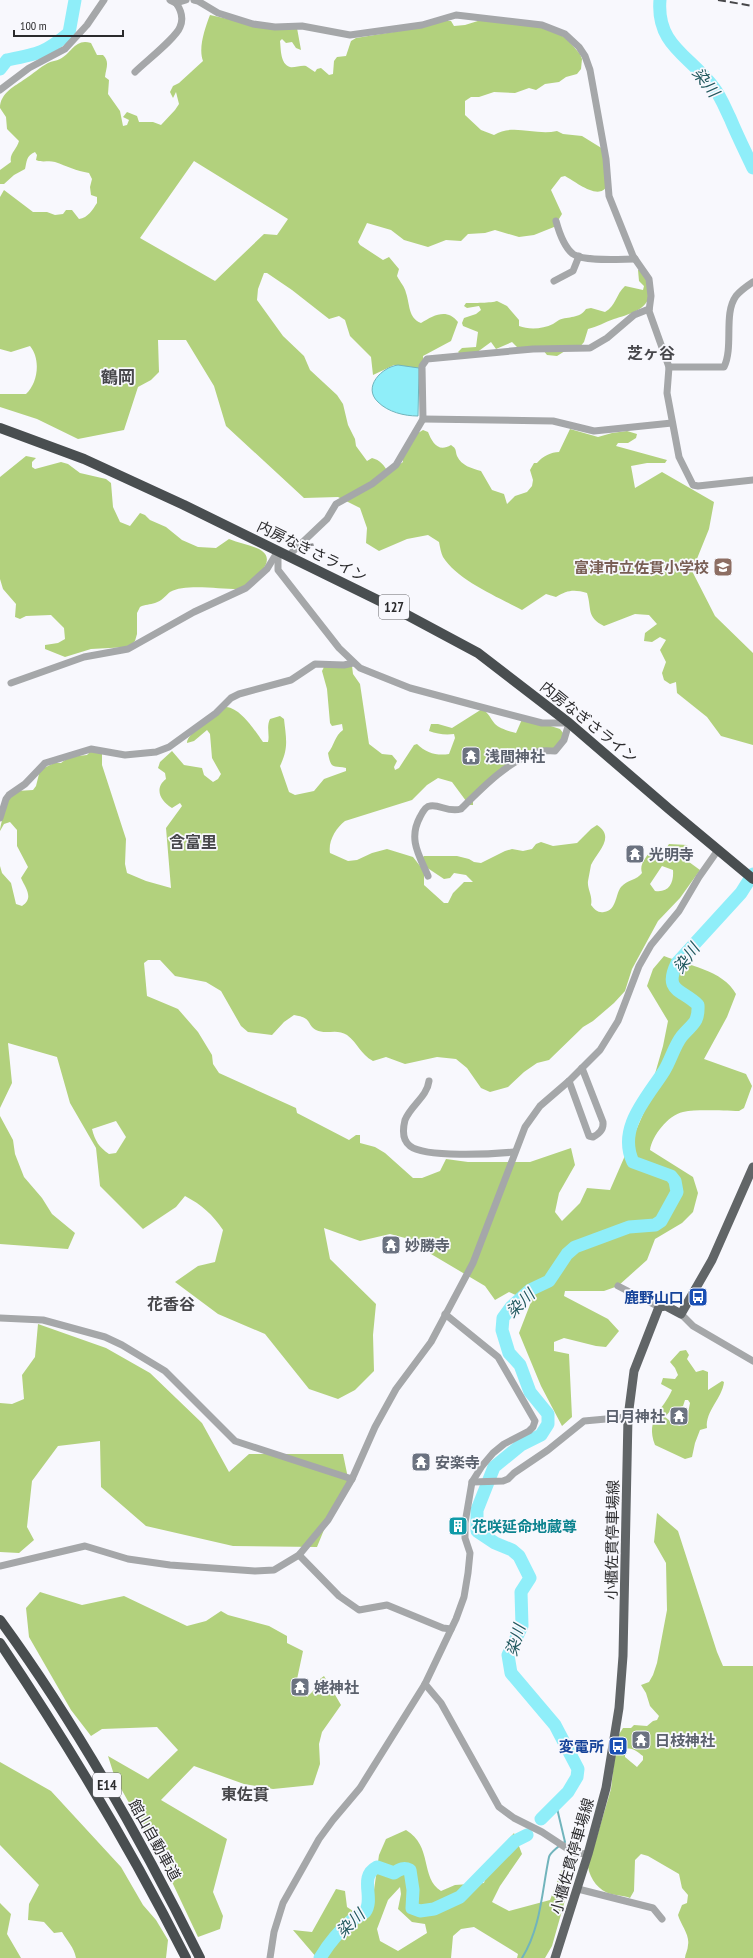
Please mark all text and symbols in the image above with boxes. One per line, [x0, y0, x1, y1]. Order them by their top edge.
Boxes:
scale bar [14, 12, 123, 38]
text: 100 m [20, 18, 47, 33]
water label: 染川 [688, 63, 725, 102]
district label: 芝ヶ谷 [627, 343, 675, 363]
district label: 鶴岡 [101, 366, 135, 388]
street label: 内房なぎさライン [254, 516, 370, 586]
school or university icon: 富津市立佐貫小学校 [712, 556, 734, 578]
place label: 富津市立佐貫小学校 [574, 558, 709, 577]
road number: 127 [379, 595, 409, 619]
street label: 内房なぎさライン [536, 677, 642, 767]
temple icon: 浅間神社 [460, 745, 482, 767]
place label: 浅間神社 [485, 747, 545, 766]
district label: 含富里 [169, 832, 217, 852]
temple icon: 光明寺 [624, 843, 646, 865]
place label: 光明寺 [649, 845, 694, 864]
water label: 染川 [669, 938, 705, 977]
temple icon: 妙勝寺 [380, 1234, 402, 1256]
place label: 妙勝寺 [405, 1236, 450, 1255]
water label: 染川 [502, 1283, 540, 1321]
bus stop icon: 鹿野山口 [687, 1286, 709, 1308]
place label: 鹿野山口 [624, 1288, 684, 1307]
district label: 花香谷 [147, 1294, 195, 1314]
temple icon: 日月神社 [668, 1405, 690, 1427]
place label: 日月神社 [605, 1407, 665, 1426]
temple icon: 安楽寺 [410, 1451, 432, 1473]
place label: 安楽寺 [435, 1453, 480, 1472]
street label: 小櫃佐貫停車場線 [601, 1480, 623, 1600]
building icon: 花咲延命地蔵尊 [447, 1515, 469, 1537]
place label: 花咲延命地蔵尊 [472, 1517, 577, 1536]
water label: 染川 [501, 1620, 530, 1658]
temple icon: 姥神社 [289, 1676, 311, 1698]
place label: 姥神社 [314, 1678, 359, 1697]
temple icon: 日枝神社 [630, 1729, 652, 1751]
place label: 日枝神社 [655, 1731, 715, 1750]
bus stop icon: 変電所 [607, 1735, 629, 1757]
place label: 変電所 [559, 1737, 604, 1756]
road number: E14 [93, 1773, 121, 1797]
district label: 東佐貫 [221, 1784, 269, 1804]
street label: 館山自動車道 [125, 1796, 185, 1884]
street label: 小櫃佐貫停車場線 [546, 1796, 598, 1916]
water label: 染川 [332, 1903, 370, 1941]

